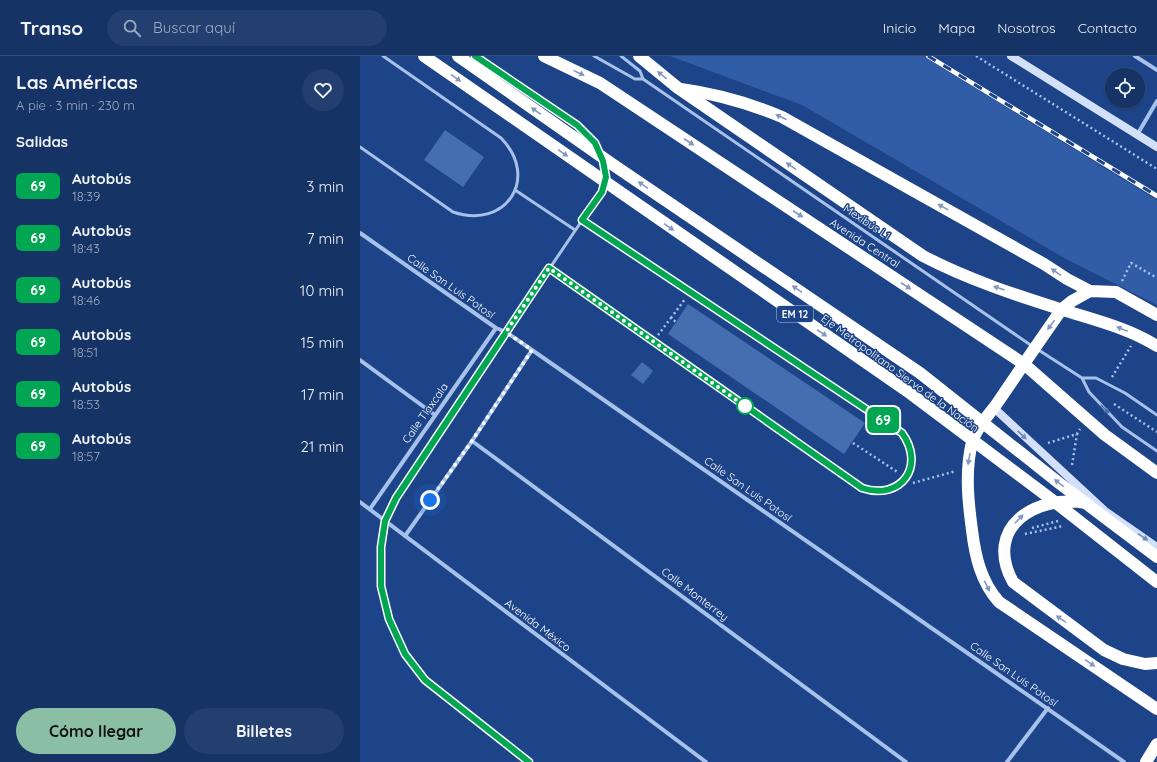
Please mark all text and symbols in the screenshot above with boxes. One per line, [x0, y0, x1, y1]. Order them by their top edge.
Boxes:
search box [107, 10, 387, 46]
text: Transo [20, 16, 83, 40]
icon: search [121, 17, 143, 39]
text: Buscar aquí [153, 18, 235, 37]
text: Inicio [883, 19, 916, 37]
text: Mapa [938, 19, 975, 37]
text: Nosotros [997, 19, 1056, 37]
text: Contacto [1078, 19, 1137, 37]
map controls [1105, 68, 1145, 108]
button: locate [1105, 68, 1145, 108]
button: heart [302, 69, 344, 111]
text: Las Américas [16, 70, 138, 94]
one-way arrow [574, 70, 585, 76]
one-way arrow [657, 70, 667, 79]
one-way arrow [451, 74, 461, 82]
text: A pie · 3 min · 230 m [16, 97, 135, 113]
one-way arrow [531, 107, 541, 115]
one-way arrow [775, 114, 786, 120]
text: Salidas [16, 132, 68, 151]
one-way arrow [684, 138, 694, 146]
one-way arrow [557, 149, 568, 157]
one-way arrow [786, 162, 796, 170]
text: Autobús [72, 169, 131, 188]
text: 69 [30, 177, 46, 195]
text: 3 min [306, 177, 344, 196]
one-way arrow [638, 181, 648, 189]
text: 18:39 [72, 188, 100, 204]
street label: Mexibús L1 [841, 201, 893, 243]
one-way arrow [937, 204, 949, 211]
one-way arrow [792, 210, 803, 218]
street label: Avenida Central [827, 215, 903, 271]
text: Autobús [72, 221, 131, 240]
one-way arrow [664, 223, 675, 231]
text: 69 [30, 229, 46, 247]
text: 7 min [307, 229, 344, 248]
text: 18:43 [72, 240, 100, 256]
street label: Calle San Luis Potosí [404, 251, 498, 322]
one-way arrow [1051, 268, 1061, 276]
text: Autobús [72, 273, 131, 292]
text: 69 [30, 281, 46, 299]
text: 10 min [300, 281, 344, 300]
one-way arrow [900, 282, 912, 289]
one-way arrow [992, 284, 1004, 290]
one-way arrow [792, 285, 802, 293]
text: 18:46 [72, 292, 100, 308]
road number: EM 12 [777, 306, 813, 322]
street label: Eje Metropolitano Siervo de la Nación [818, 311, 982, 435]
one-way arrow [1047, 320, 1055, 330]
text: Autobús [72, 325, 131, 344]
one-way arrow [1115, 326, 1127, 332]
one-way arrow [817, 329, 828, 337]
text: 69 [30, 333, 46, 351]
text: 15 min [301, 333, 344, 352]
text: 18:51 [72, 344, 98, 360]
text: Autobús [72, 377, 131, 396]
street label: Calle Tlaxcala [399, 380, 451, 446]
text: 69 [30, 385, 46, 403]
text: 17 min [301, 385, 344, 404]
text: 18:53 [72, 396, 100, 412]
unlabelled marker [736, 397, 754, 415]
one-way arrow [1100, 404, 1110, 414]
line badge: 69 [865, 407, 901, 433]
text: 69 [875, 411, 891, 429]
text: Autobús [72, 429, 131, 448]
one-way arrow [1017, 430, 1027, 440]
text: 69 [30, 437, 46, 455]
text: 21 min [300, 437, 344, 456]
text: 18:57 [72, 448, 100, 464]
one-way arrow [966, 452, 972, 465]
street label: Calle San Luis Potosí [701, 454, 795, 525]
one-way arrow [1053, 479, 1064, 488]
your location [420, 490, 440, 510]
one-way arrow [1014, 514, 1024, 524]
one-way arrow [1137, 533, 1148, 541]
street label: Calle Monterrey [659, 564, 731, 624]
one-way arrow [984, 580, 990, 591]
street label: Avenida México [502, 596, 574, 655]
one-way arrow [1055, 615, 1066, 623]
street label: Calle San Luis Potosí [967, 639, 1061, 710]
one-way arrow [1085, 659, 1095, 667]
button: Cómo llegar [16, 708, 176, 754]
button: Billetes [184, 708, 344, 754]

